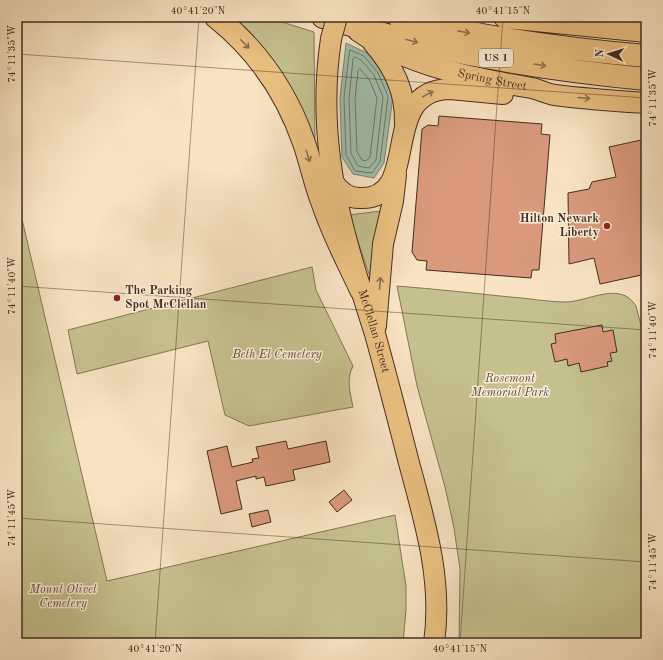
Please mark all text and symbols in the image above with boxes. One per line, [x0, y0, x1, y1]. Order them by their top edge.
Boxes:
text: 40°41'20"N [171, 6, 226, 16]
text: 40°41'15"N [476, 6, 531, 16]
text: 74°11'35"W [7, 25, 17, 83]
one-way arrow [457, 28, 470, 36]
north arrow [589, 34, 629, 74]
one-way arrow [406, 38, 419, 46]
one-way arrow [240, 39, 250, 49]
text: N [595, 48, 606, 58]
road number: US 1 [479, 49, 513, 67]
one-way arrow [533, 62, 546, 70]
street label: Spring Street [456, 67, 528, 93]
text: 74°11'35"W [648, 69, 658, 127]
one-way arrow [422, 90, 434, 97]
one-way arrow [577, 94, 590, 101]
one-way arrow [305, 149, 312, 162]
place label: Hilton Newark Liberty [520, 213, 599, 239]
marker: Hilton Newark Liberty [602, 221, 612, 231]
text: 74°11'40"W [7, 257, 17, 315]
one-way arrow [376, 277, 384, 290]
place label: The Parking Spot McClellan [125, 285, 207, 311]
street label: McClellan Street [355, 288, 391, 374]
marker: The Parking Spot McClellan [112, 293, 122, 303]
text: 74°11'40"W [648, 301, 658, 359]
park label: Beth El Cemetery [231, 349, 323, 361]
park label: Rosemont Memorial Park [470, 373, 549, 399]
text: 74°11'45"W [7, 489, 17, 547]
text: 74°11'45"W [648, 533, 658, 591]
park label: Mount Olivet Cemetery [28, 584, 97, 610]
text: 40°41'20"N [128, 644, 183, 654]
text: 40°41'15"N [433, 644, 488, 654]

